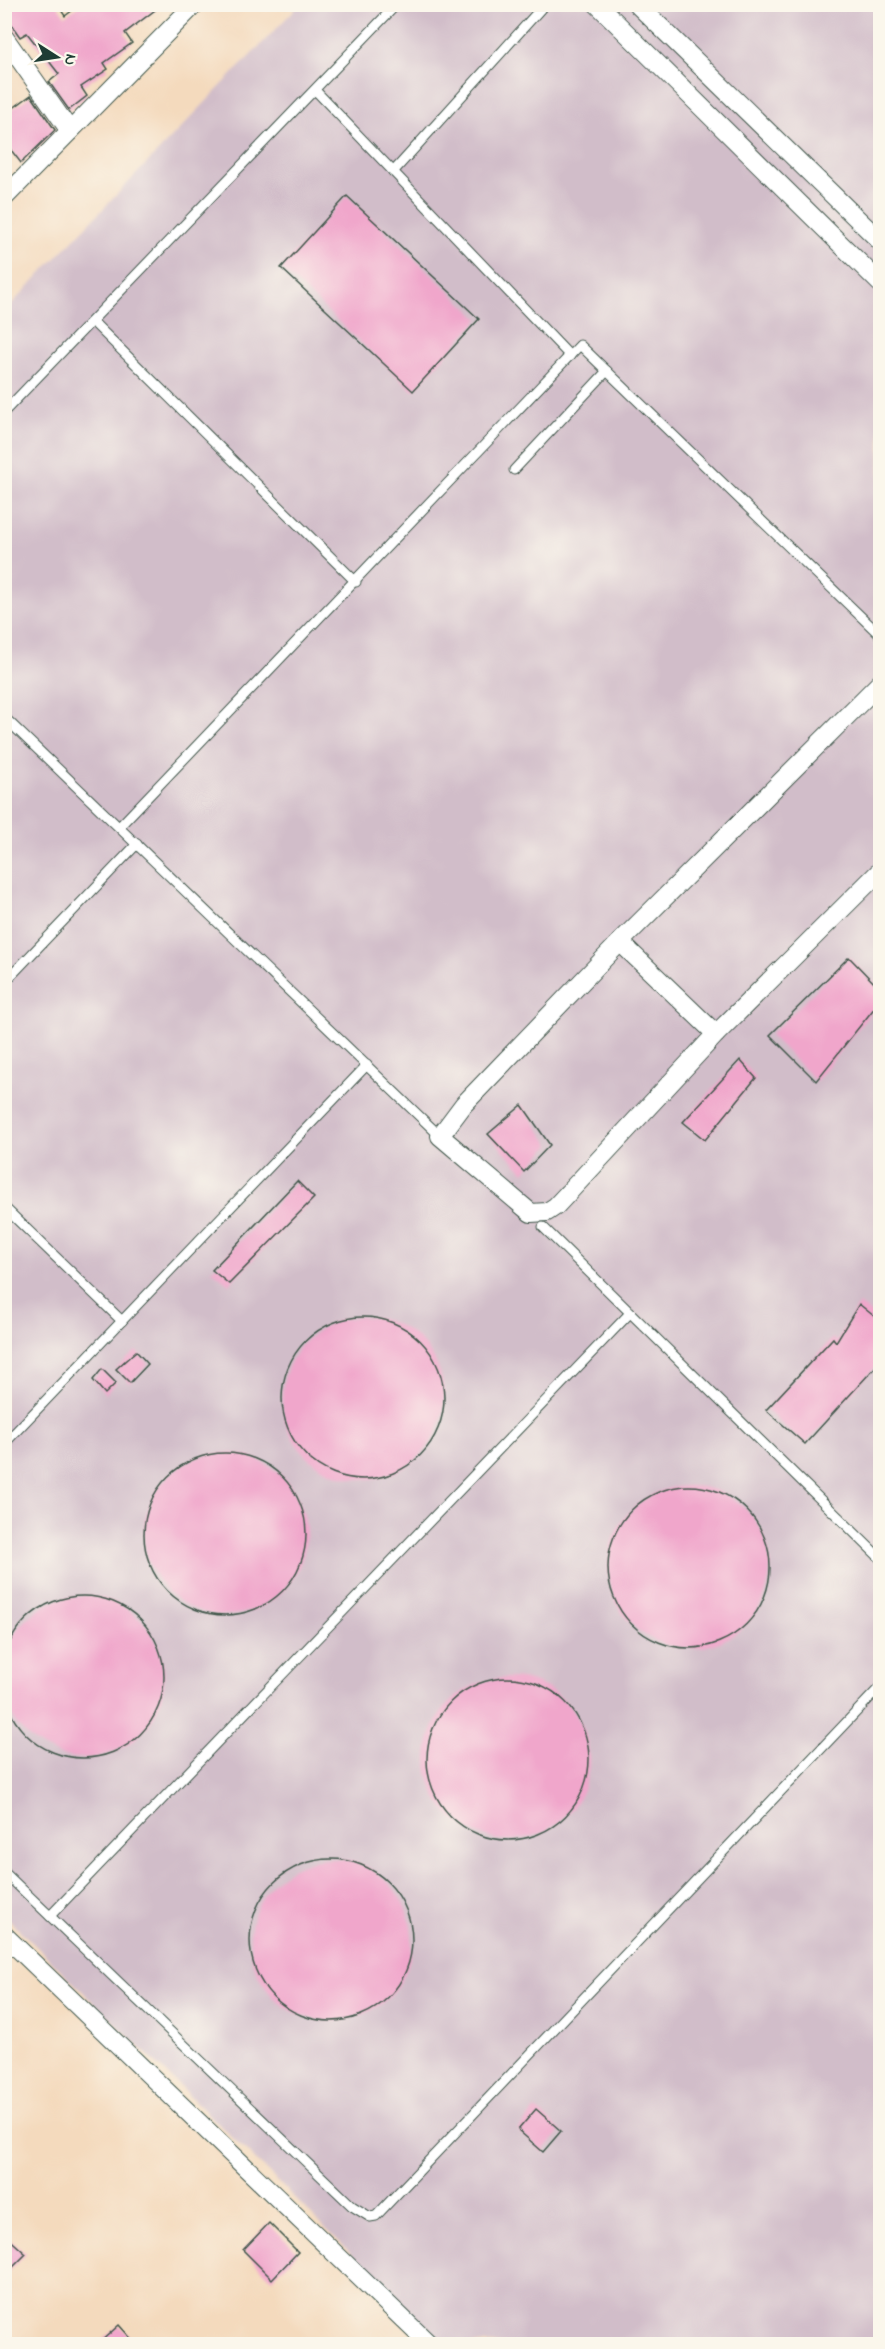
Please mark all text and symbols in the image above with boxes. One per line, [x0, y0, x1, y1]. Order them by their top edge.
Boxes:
north arrow [27, 27, 87, 87]
text: N [57, 52, 83, 68]

